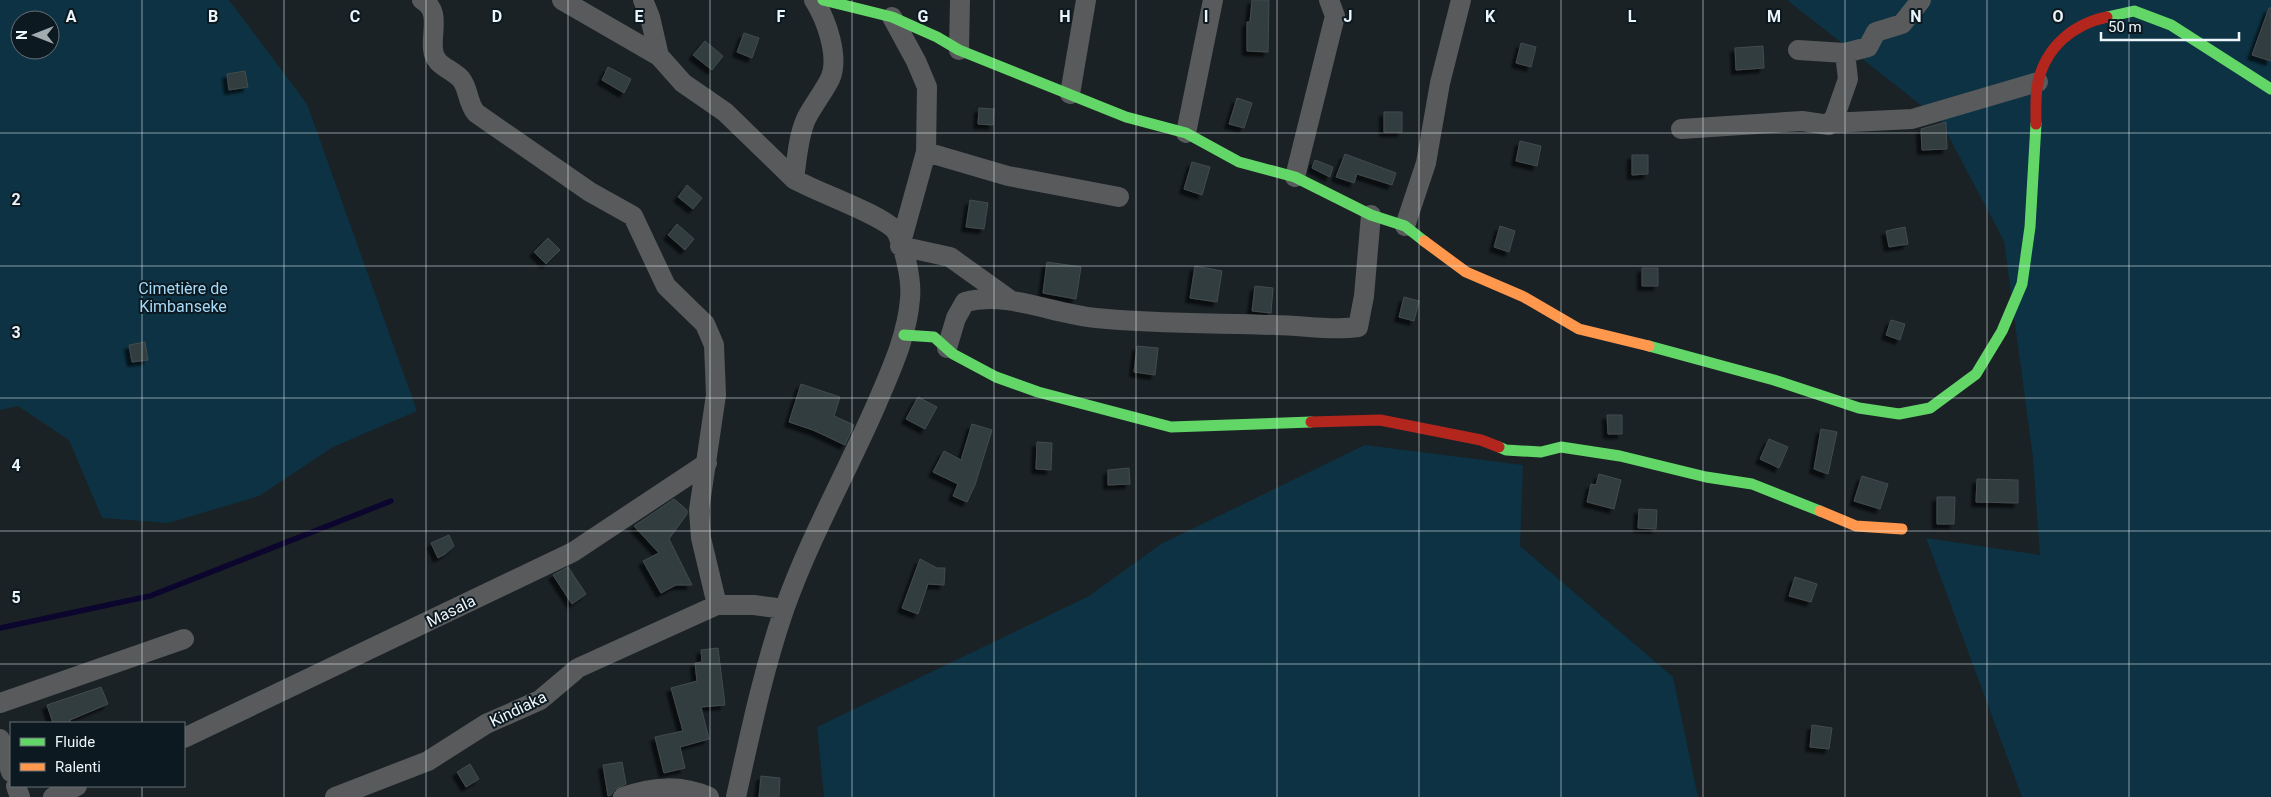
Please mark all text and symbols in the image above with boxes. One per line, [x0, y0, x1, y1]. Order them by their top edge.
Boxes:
text: A [66, 7, 77, 26]
text: B [208, 7, 218, 26]
text: C [350, 7, 360, 26]
text: D [492, 7, 502, 26]
text: E [635, 7, 644, 26]
text: F [777, 7, 786, 26]
text: G [918, 7, 929, 26]
text: H [1059, 7, 1071, 26]
text: I [1204, 7, 1208, 26]
text: J [1344, 7, 1352, 26]
text: K [1485, 7, 1496, 26]
text: L [1628, 7, 1637, 26]
text: M [1767, 7, 1781, 26]
text: N [1910, 7, 1922, 26]
text: O [2052, 7, 2064, 26]
north arrow [10, 10, 60, 60]
scale bar [2101, 10, 2238, 42]
text: 50 m [2108, 18, 2142, 36]
text: N [14, 30, 30, 40]
text: 2 [11, 190, 21, 209]
park label: Cimetière de Kimbanseke [138, 279, 228, 316]
text: 3 [11, 323, 21, 342]
text: 4 [11, 456, 21, 475]
text: 5 [11, 588, 21, 607]
street label: Masala [423, 591, 479, 631]
street label: Kindiaka [486, 687, 550, 731]
legend [10, 722, 185, 787]
text: Fluide [55, 733, 95, 751]
text: Ralenti [55, 758, 101, 776]

